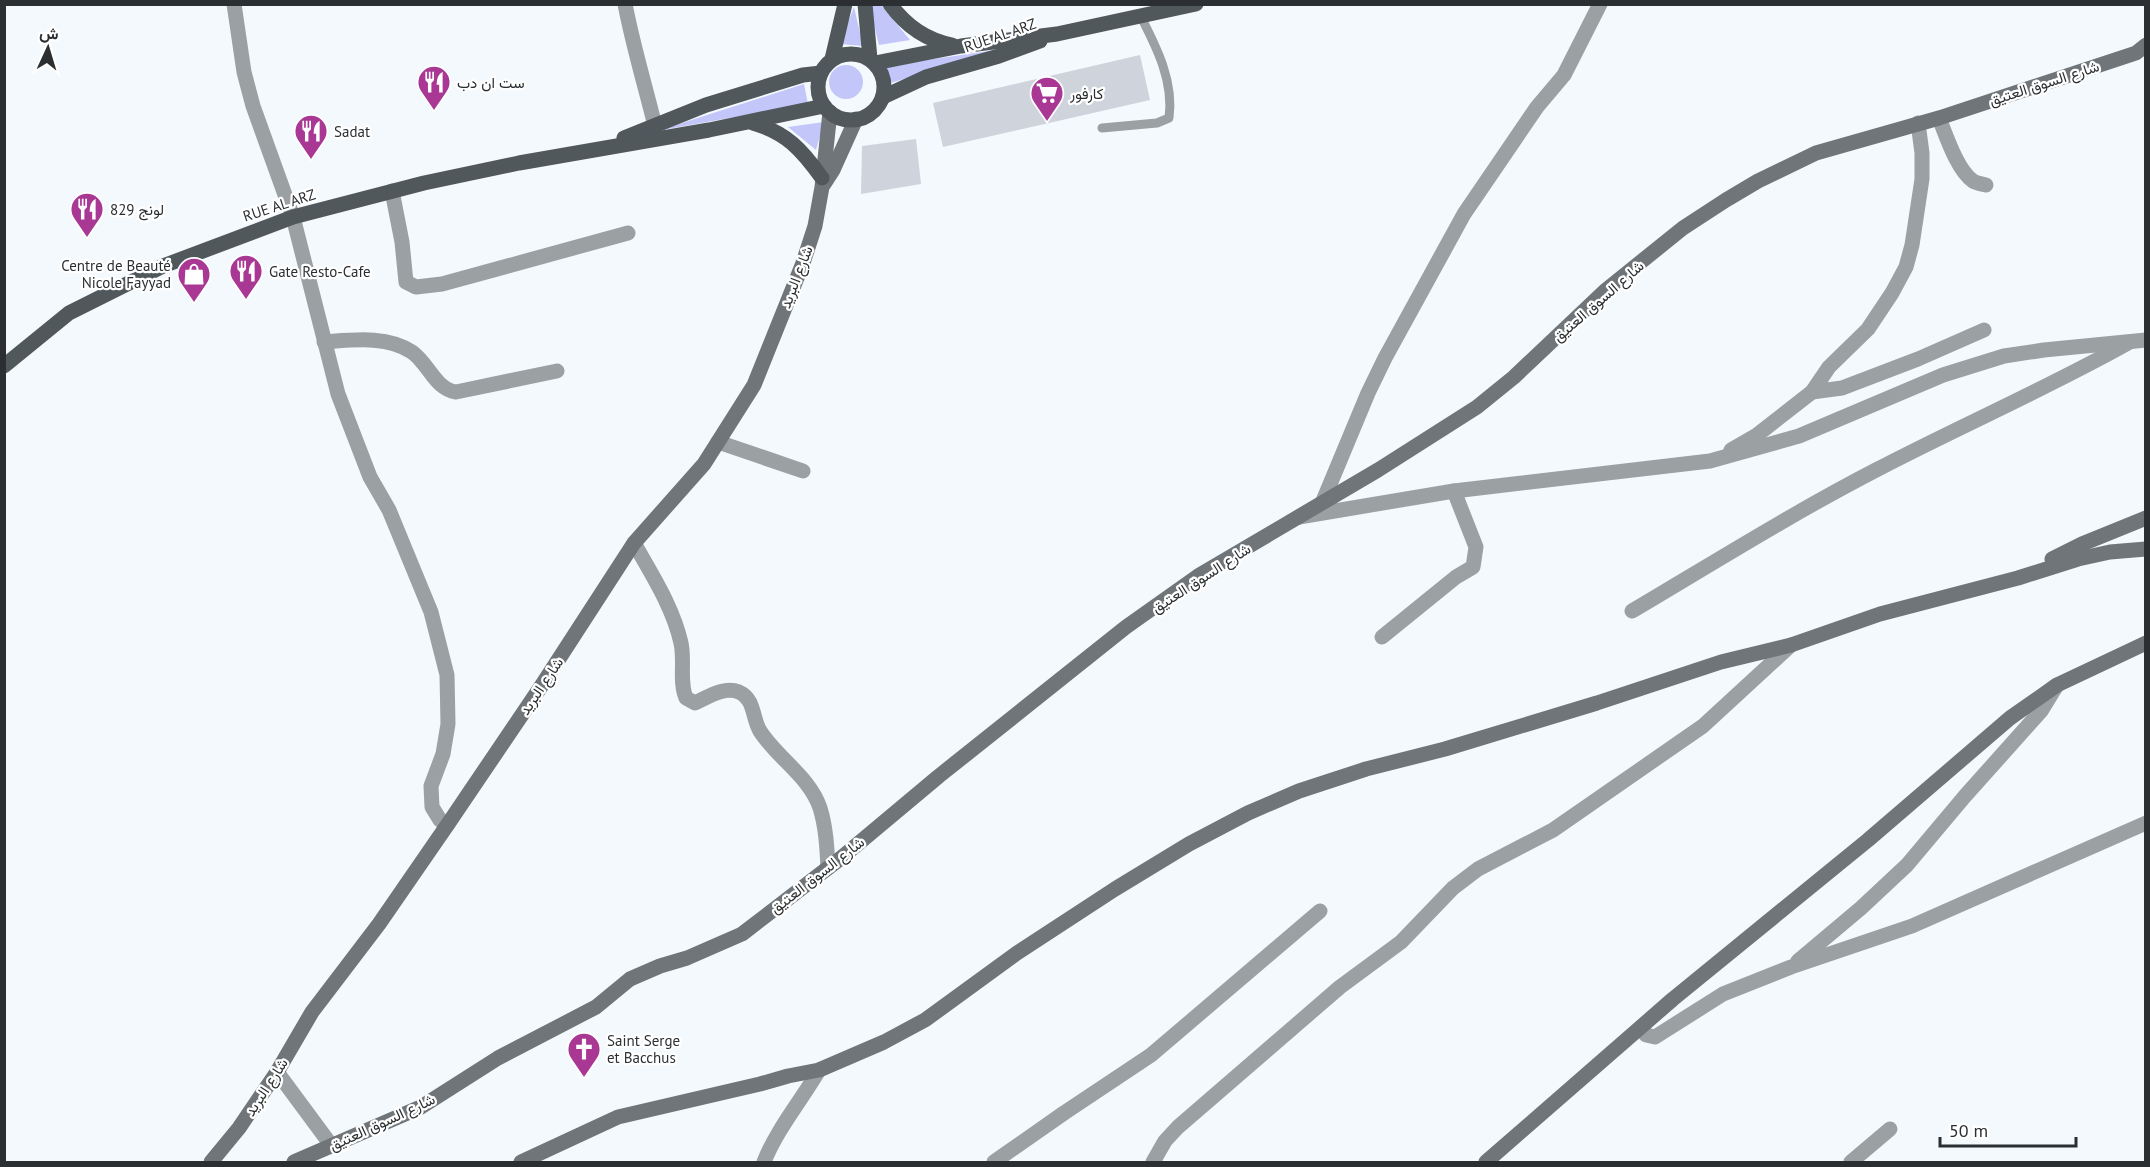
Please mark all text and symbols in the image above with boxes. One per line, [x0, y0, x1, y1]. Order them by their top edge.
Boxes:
street label: RUE AL ARZ [961, 14, 1039, 56]
north arrow [18, 18, 78, 78]
text: ش [39, 22, 59, 44]
street label: شارع السوق العتيق [1987, 56, 2102, 112]
restaurant icon: ست ان دب [416, 64, 452, 111]
place label: ست ان دب [457, 73, 525, 92]
supermarket icon: كارفور [1029, 75, 1065, 122]
place label: كارفور [1069, 84, 1104, 103]
restaurant icon: Sadat [293, 113, 329, 160]
place label: Sadat [334, 122, 370, 141]
street label: RUE AL ARZ [240, 184, 318, 226]
restaurant icon: لونج 829 [69, 191, 105, 238]
place label: لونج 829 [110, 200, 164, 221]
street label: شارع البريد [775, 243, 819, 312]
restaurant icon: Gate Resto-Cafe [228, 253, 264, 300]
place label: Centre de Beauté Nicole Fayyad [61, 256, 171, 292]
shop icon: Centre de Beauté Nicole Fayyad [176, 256, 212, 303]
street label: شارع السوق العتيق [1549, 256, 1649, 347]
place label: Gate Resto-Cafe [269, 262, 371, 281]
street label: شارع السوق العتيق [1148, 539, 1255, 619]
street label: شارع البريد [515, 653, 569, 720]
street label: شارع السوق العتيق [766, 832, 869, 919]
church icon: Saint Serge et Bacchus [566, 1031, 602, 1078]
place label: Saint Serge et Bacchus [607, 1031, 680, 1067]
street label: شارع البريد [240, 1054, 294, 1121]
street label: شارع السوق العتيق [326, 1089, 439, 1157]
scale bar [1940, 1110, 2076, 1148]
text: 50 m [1949, 1119, 1988, 1142]

